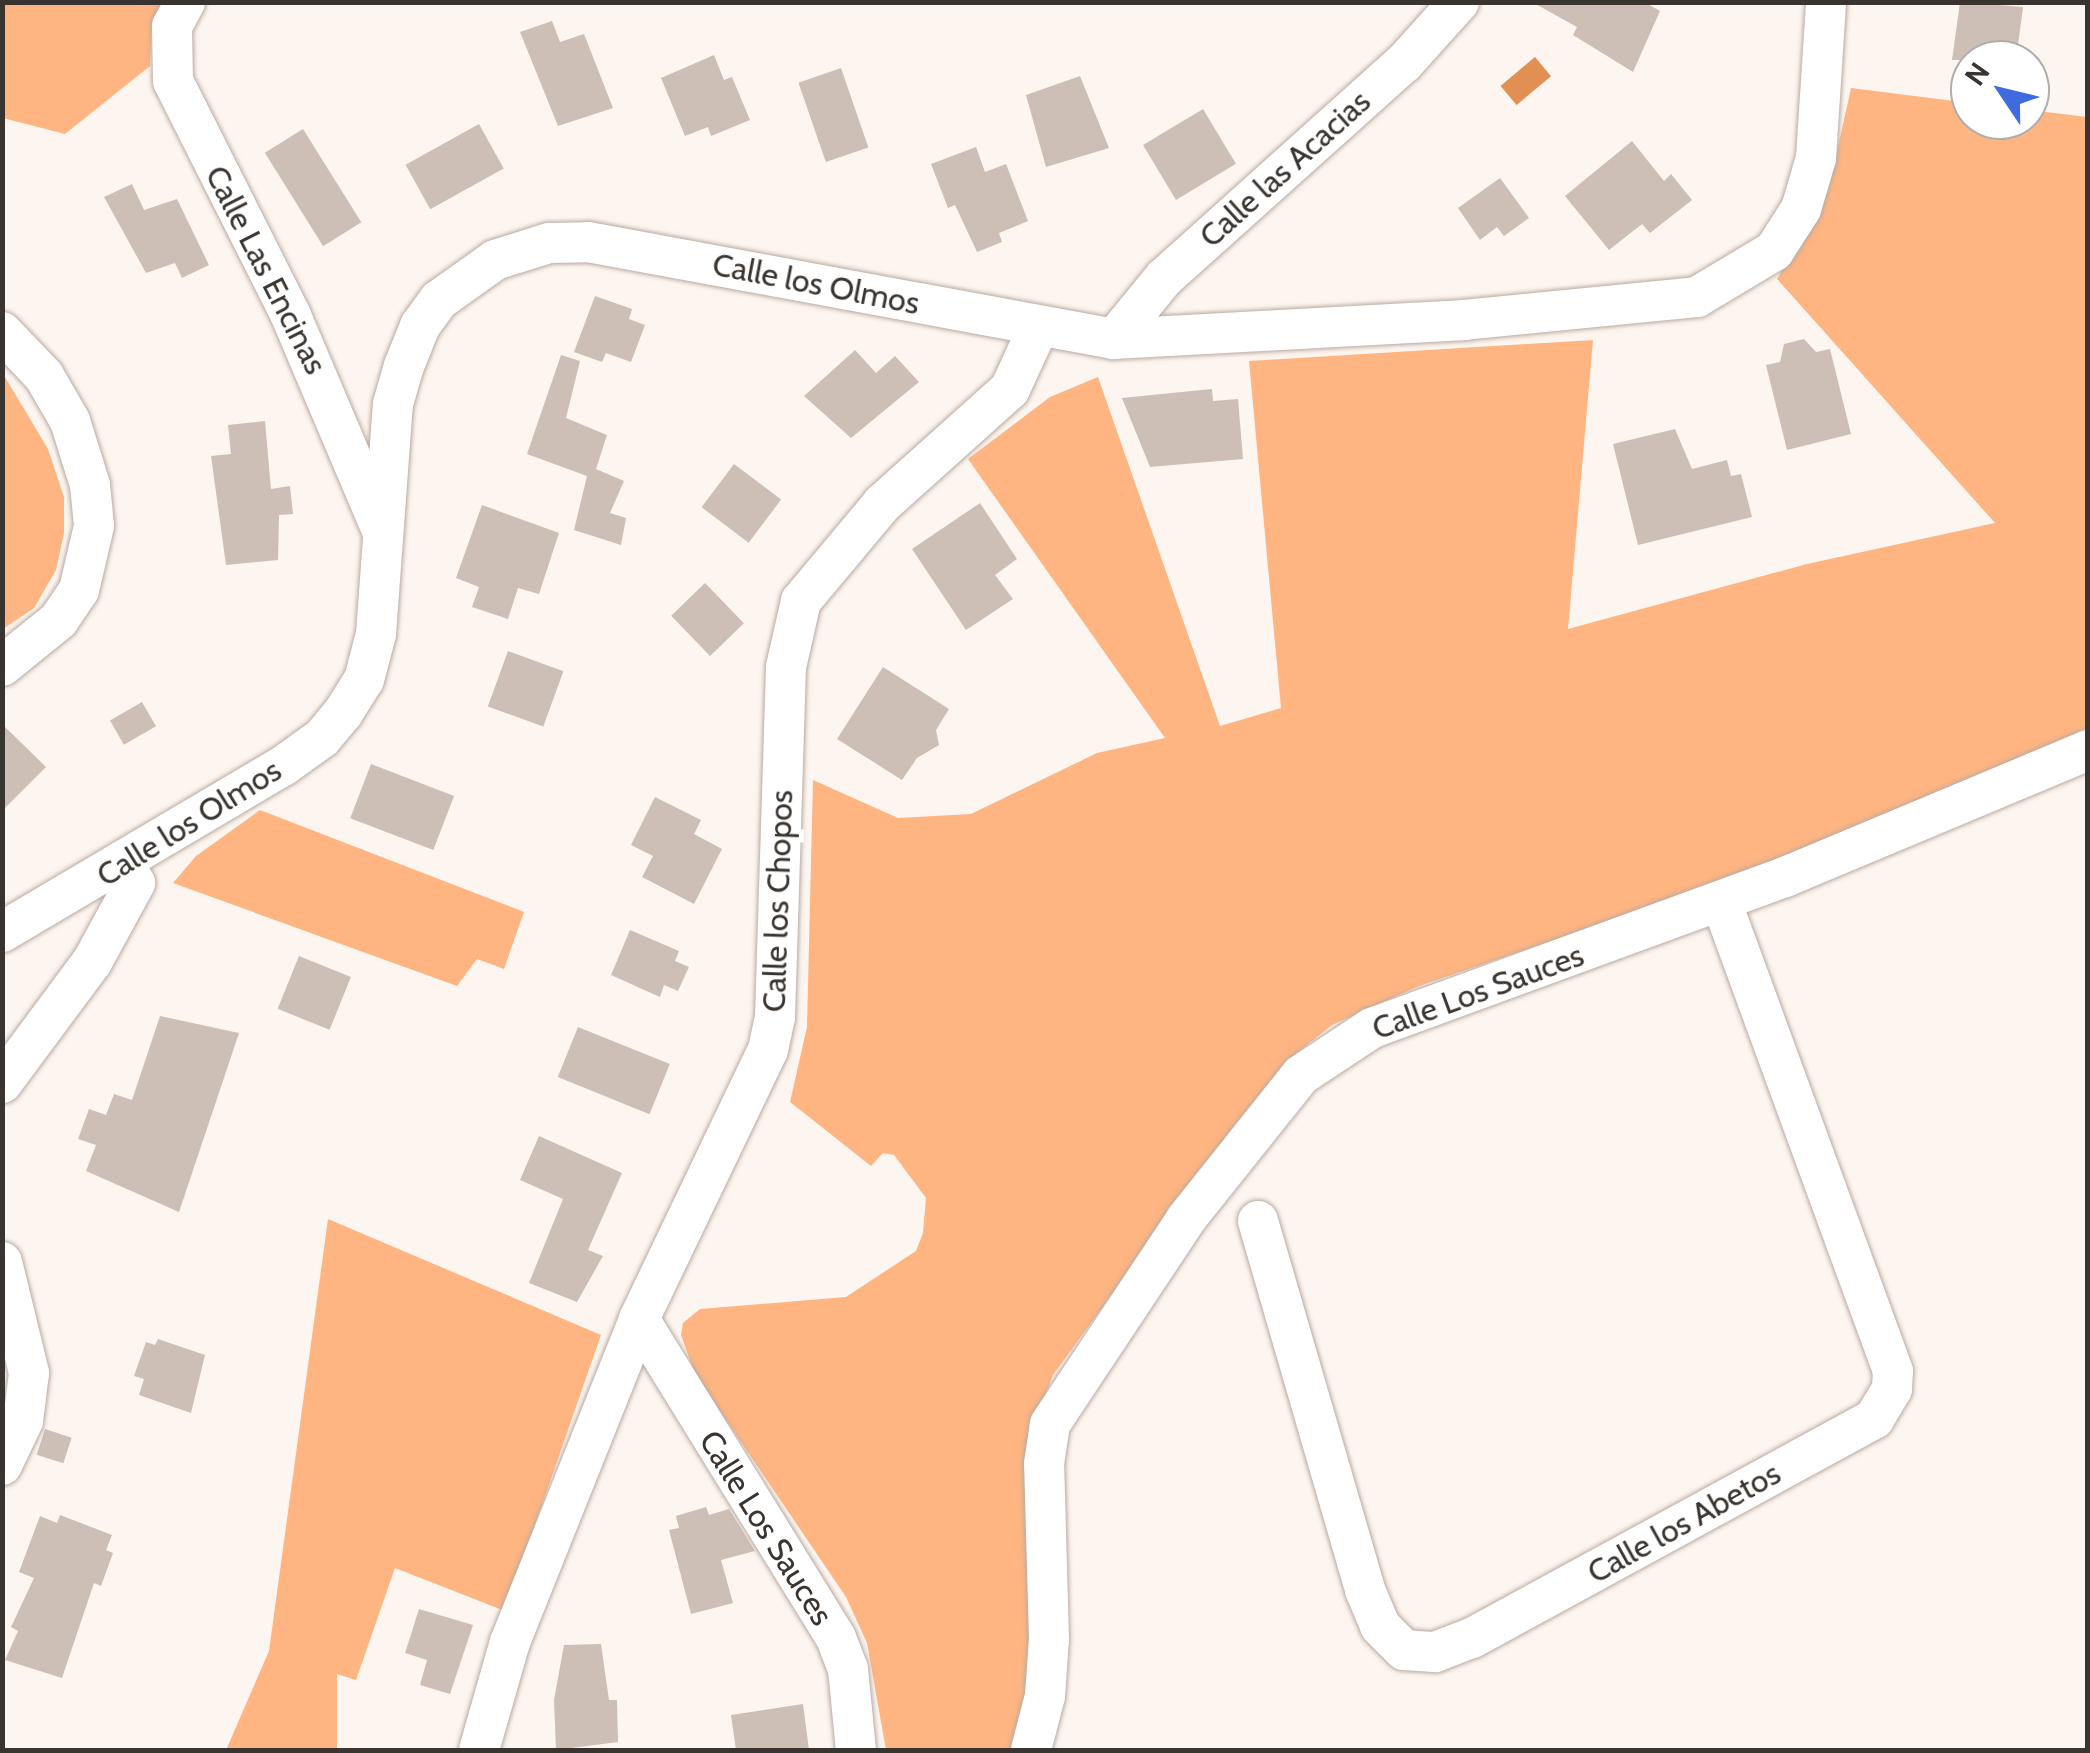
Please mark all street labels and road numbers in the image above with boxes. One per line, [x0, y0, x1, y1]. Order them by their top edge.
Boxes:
street label: Calle las Acacias [1192, 82, 1378, 256]
street label: Calle Las Encinas [197, 159, 335, 381]
street label: Calle los Olmos [709, 245, 923, 323]
street label: Calle los Olmos [90, 751, 288, 895]
street label: Calle los Chopos [755, 789, 801, 1013]
street label: Calle Los Sauces [1367, 936, 1589, 1048]
street label: Calle Los Sauces [691, 1424, 841, 1632]
street label: Calle los Abetos [1581, 1454, 1787, 1592]

